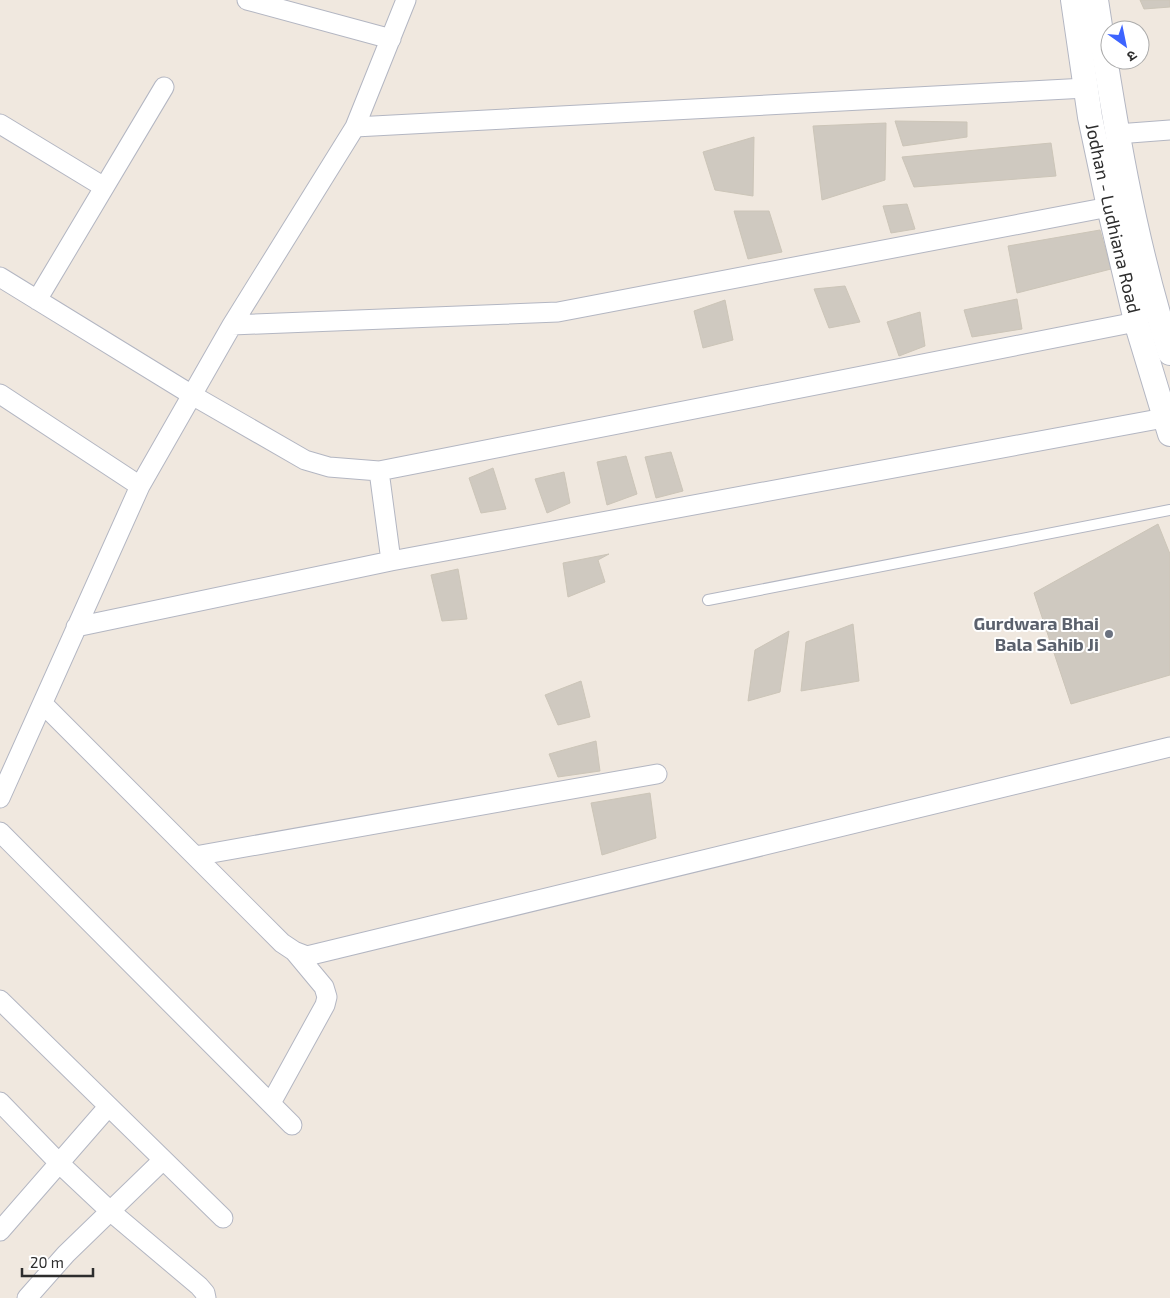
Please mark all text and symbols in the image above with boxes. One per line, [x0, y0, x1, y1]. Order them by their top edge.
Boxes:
north arrow [1100, 20, 1150, 70]
text: उ [1124, 47, 1140, 66]
street label: Jodhan - Ludhiana Road [1082, 121, 1146, 315]
place label: Gurdwara Bhai Bala Sahib Ji [974, 612, 1099, 655]
marker: Gurdwara Bhai Bala Sahib Ji [1103, 628, 1115, 640]
scale bar [22, 1246, 94, 1278]
text: 20 m [30, 1253, 64, 1271]

